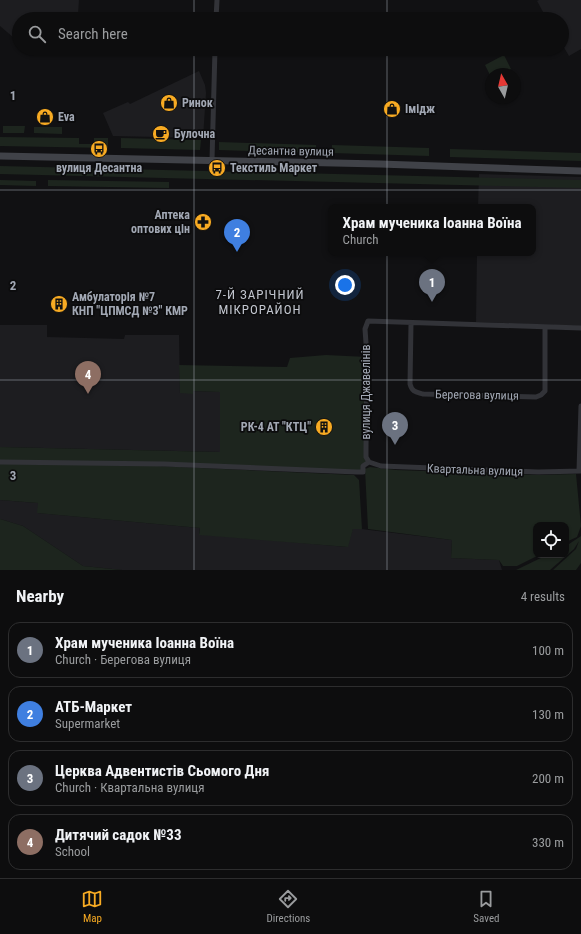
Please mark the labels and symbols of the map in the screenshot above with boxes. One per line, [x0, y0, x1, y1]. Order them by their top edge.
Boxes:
north arrow [485, 68, 521, 104]
text: 1 [10, 88, 16, 103]
shop icon: Ринок [159, 93, 179, 113]
place label: Ринок [182, 96, 213, 110]
shop icon: Імідж [382, 99, 402, 119]
place label: Імідж [405, 102, 435, 116]
shop icon: Eva [35, 107, 55, 127]
place label: Eva [58, 110, 75, 124]
cafe icon: Булочна [151, 124, 171, 144]
place label: Булочна [174, 127, 216, 141]
bus stop icon: вулиця Десантна [89, 139, 109, 159]
street label: Десантна вулиця [248, 143, 334, 159]
bus stop icon: Текстиль Маркет [207, 158, 227, 178]
place label: вулиця Десантна [56, 161, 142, 175]
place label: Текстиль Маркет [230, 161, 318, 175]
place label: Аптека оптових цін [131, 208, 190, 236]
pharmacy icon: Аптека оптових цін [193, 212, 213, 232]
pin: 2 [224, 219, 250, 252]
pin: 1 [419, 269, 445, 302]
your location [335, 275, 355, 295]
text: 2 [10, 278, 17, 293]
district label: 7-Й ЗАРІЧНИЙ МІКРОРАЙОН [215, 287, 305, 317]
place label: Амбулаторія №7 КНП "ЦПМСД №3" КМР [72, 290, 188, 318]
building icon: Амбулаторія №7 КНП "ЦПМСД №3" КМР [49, 294, 69, 314]
street label: вулиця Джавелінів [359, 345, 373, 439]
pin: 4 [75, 361, 101, 394]
street label: Берегова вулиця [435, 387, 519, 403]
pin: 3 [382, 412, 408, 445]
building icon: РК-4 АТ "КТЦ" [314, 417, 334, 437]
place label: РК-4 АТ "КТЦ" [241, 420, 311, 434]
street label: Квартальна вулиця [427, 461, 523, 479]
text: 3 [10, 468, 16, 483]

